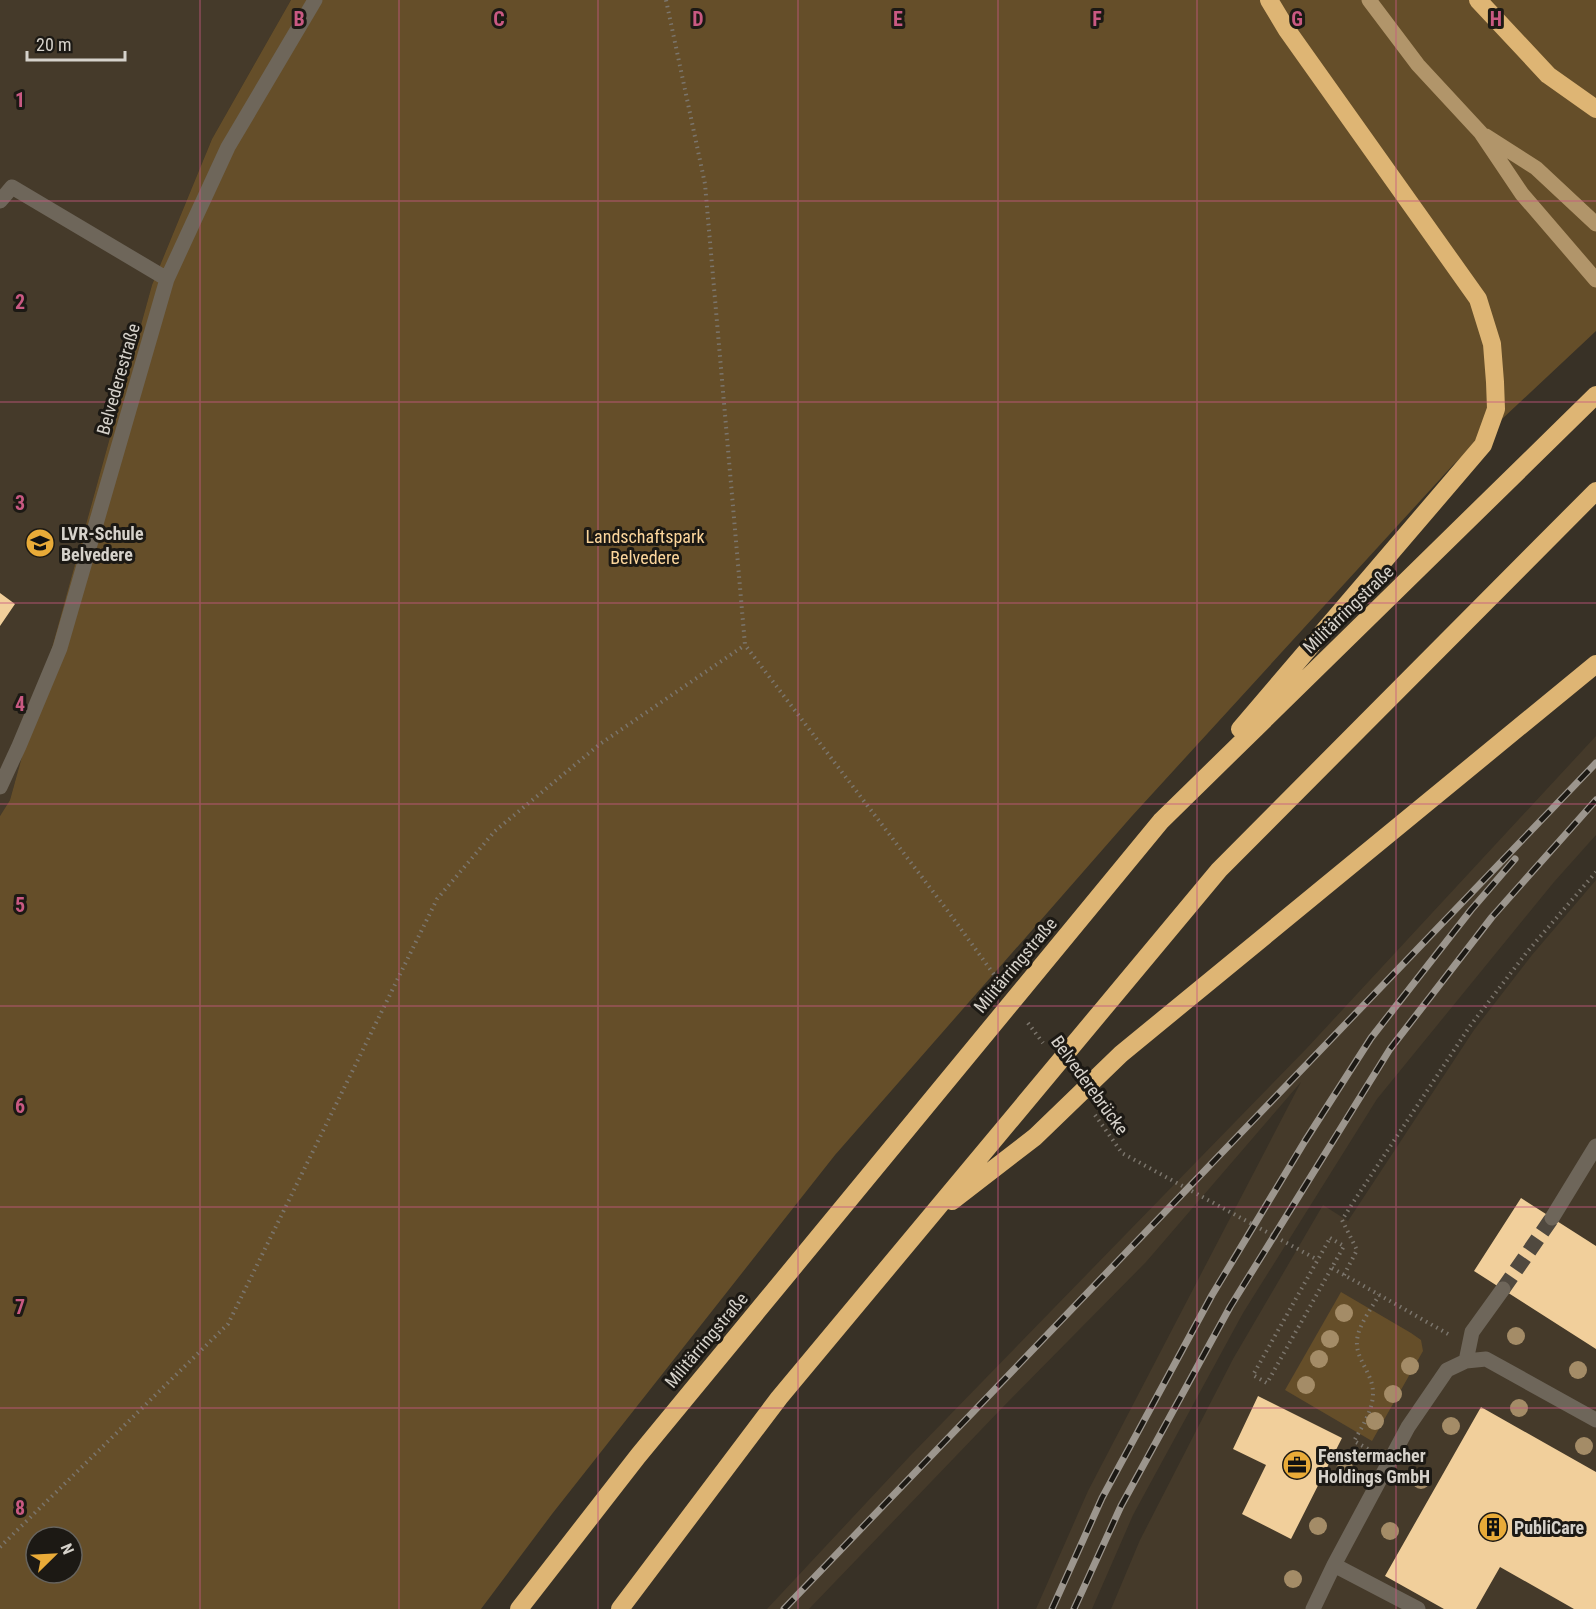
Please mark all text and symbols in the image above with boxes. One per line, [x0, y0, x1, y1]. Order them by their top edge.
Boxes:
text: B [293, 7, 305, 31]
text: C [493, 7, 505, 31]
text: D [692, 7, 704, 31]
text: E [893, 7, 903, 31]
text: F [1092, 7, 1102, 31]
text: G [1291, 7, 1303, 31]
text: H [1490, 7, 1502, 31]
scale bar [27, 24, 124, 62]
text: 20 m [36, 34, 71, 55]
text: 1 [15, 88, 25, 112]
text: 2 [15, 290, 25, 314]
street label: Belvederestraße [92, 321, 144, 437]
text: 3 [15, 491, 25, 515]
place label: LVR-Schule Belvedere [61, 523, 144, 565]
park label: Landschaftspark Belvedere [586, 526, 705, 568]
school or university icon: LVR-Schule Belvedere [24, 527, 56, 559]
street label: Militärringstraße [1298, 561, 1398, 657]
text: 4 [15, 692, 25, 716]
text: 5 [15, 893, 25, 917]
street label: Militärringstraße [969, 913, 1061, 1017]
street label: Belvederebrücke [1047, 1031, 1133, 1139]
text: 6 [15, 1094, 25, 1118]
street label: Militärringstraße [660, 1288, 752, 1392]
text: 7 [15, 1295, 25, 1319]
place label: Fenstermacher Holdings GmbH [1318, 1445, 1430, 1487]
office icon: Fenstermacher Holdings GmbH [1281, 1449, 1313, 1481]
text: 8 [15, 1496, 25, 1520]
building icon: PubliCare [1477, 1511, 1509, 1543]
place label: PubliCare [1514, 1517, 1585, 1538]
north arrow [24, 1525, 84, 1585]
text: N [57, 1541, 78, 1557]

